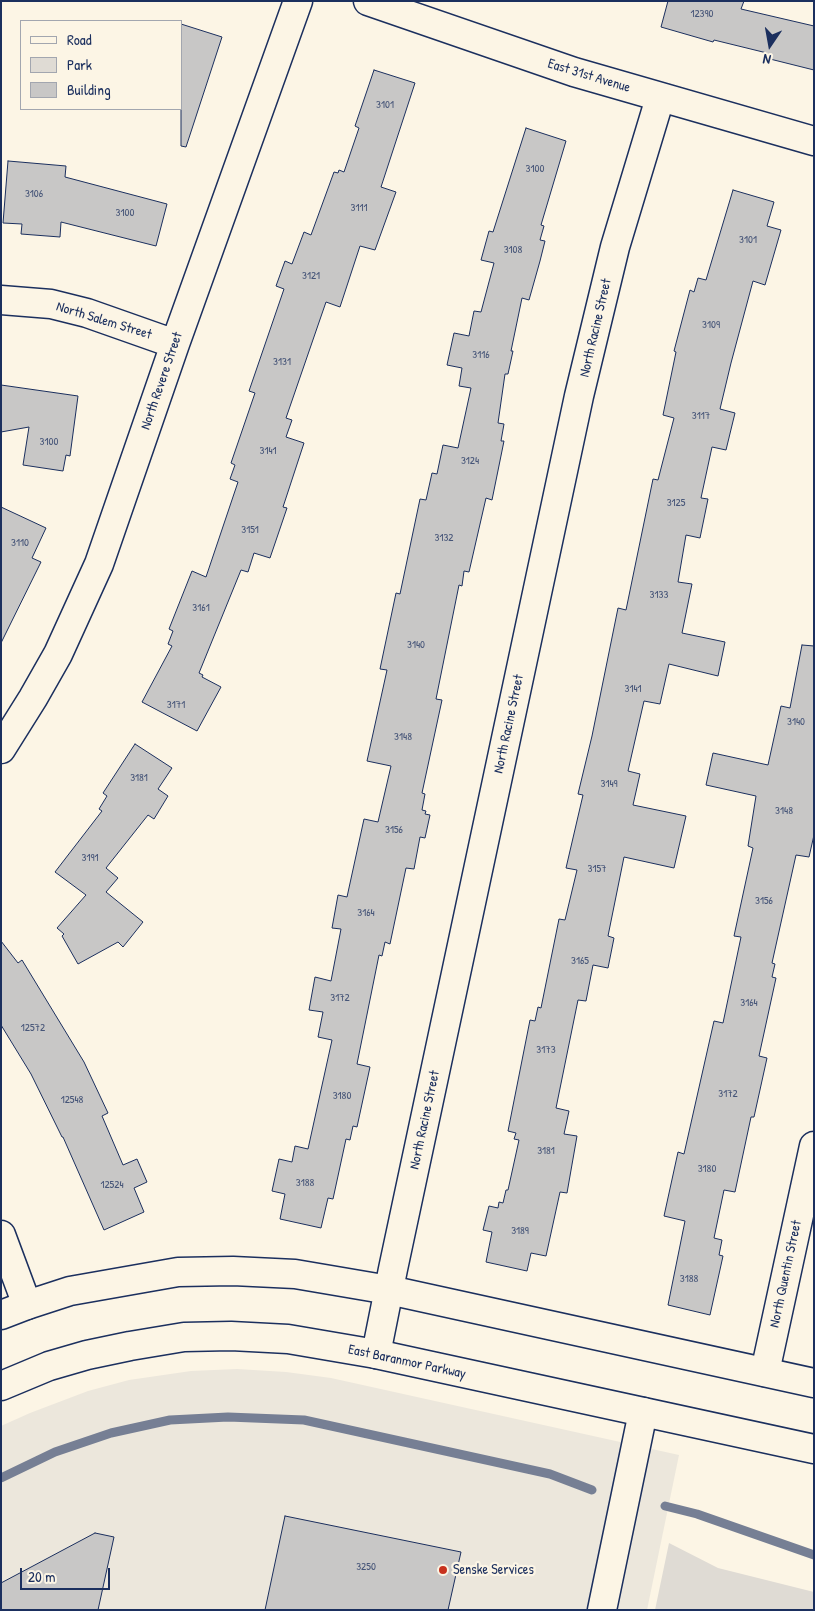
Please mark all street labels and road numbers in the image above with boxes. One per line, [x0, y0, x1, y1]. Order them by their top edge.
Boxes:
street label: East 31st Avenue [546, 55, 632, 97]
street label: North Racine Street [577, 277, 615, 379]
street label: North Salem Street [54, 299, 154, 343]
street label: North Revere Street [137, 330, 187, 432]
street label: North Racine Street [490, 673, 528, 775]
street label: North Racine Street [406, 1069, 444, 1171]
street label: North Quentin Street [766, 1219, 806, 1329]
street label: East Baranmor Parkway [347, 1341, 467, 1383]

